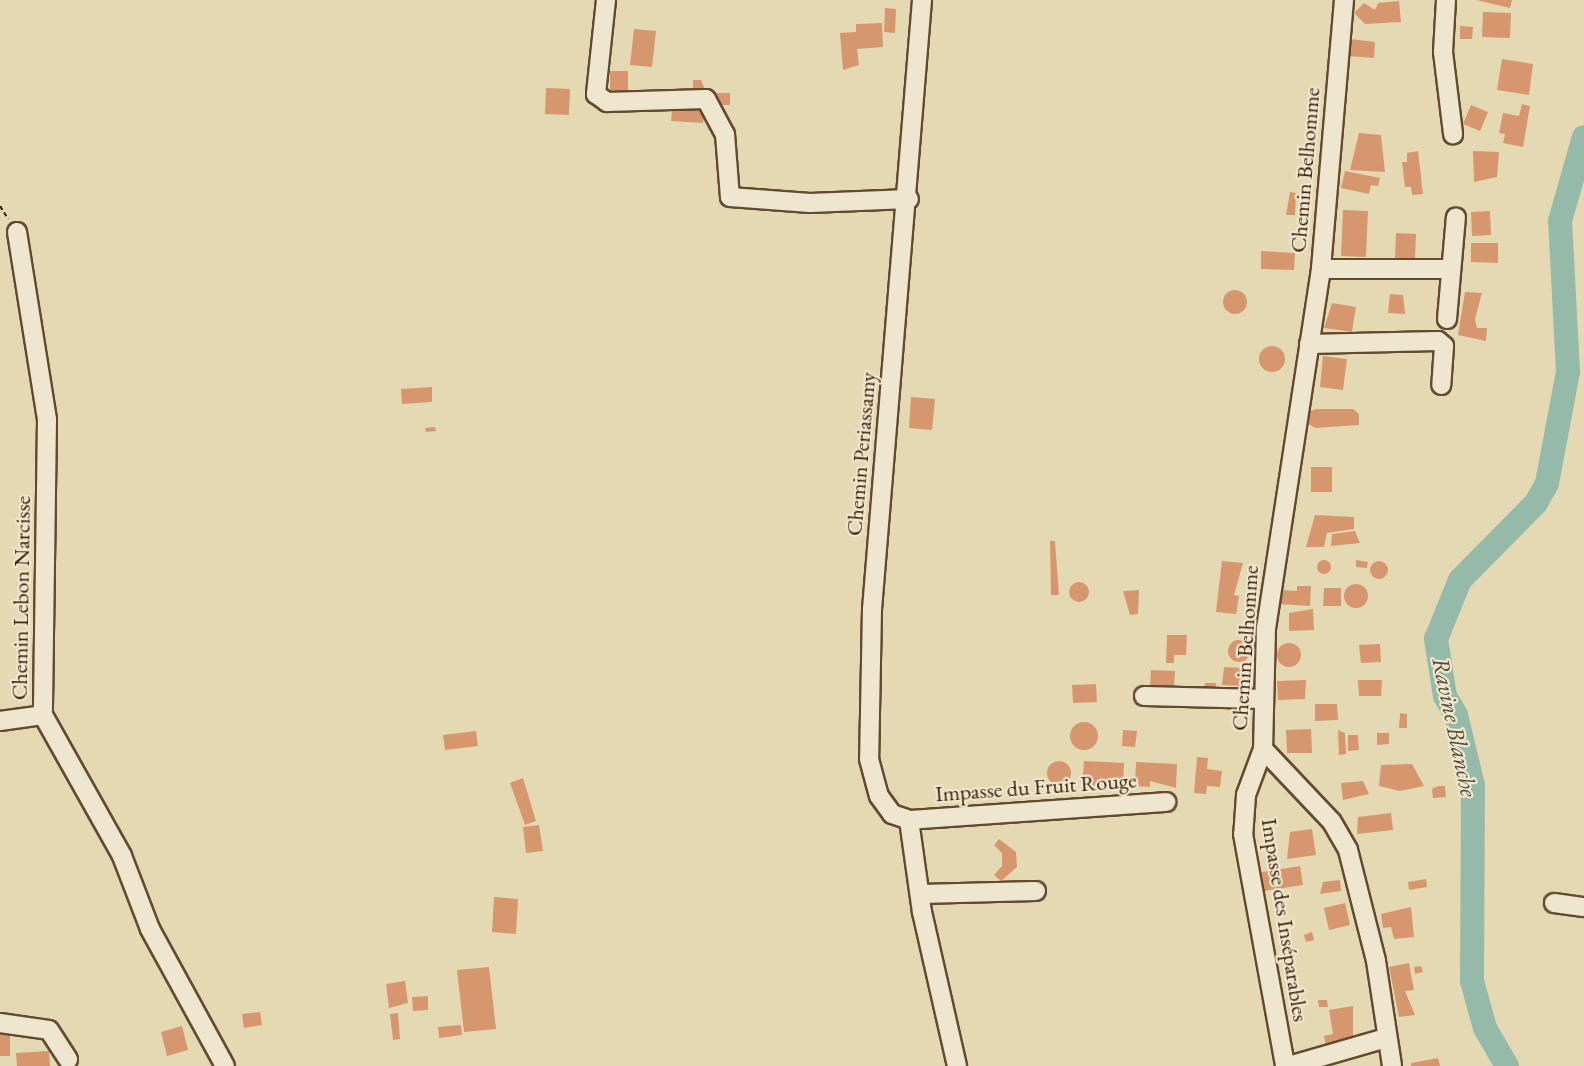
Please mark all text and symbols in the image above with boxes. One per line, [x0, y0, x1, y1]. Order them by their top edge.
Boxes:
street label: Chemin Belhomme [1285, 86, 1325, 254]
street label: Chemin Periassamy [841, 371, 881, 537]
street label: Chemin Lebon Narcisse [6, 496, 36, 700]
street label: Chemin Belhomme [1226, 564, 1264, 732]
water label: Ravine Blanche [1426, 655, 1484, 799]
street label: Impasse du Fruit Rouge [934, 767, 1138, 807]
street label: Impasse des Inséparables [1256, 817, 1314, 1023]

